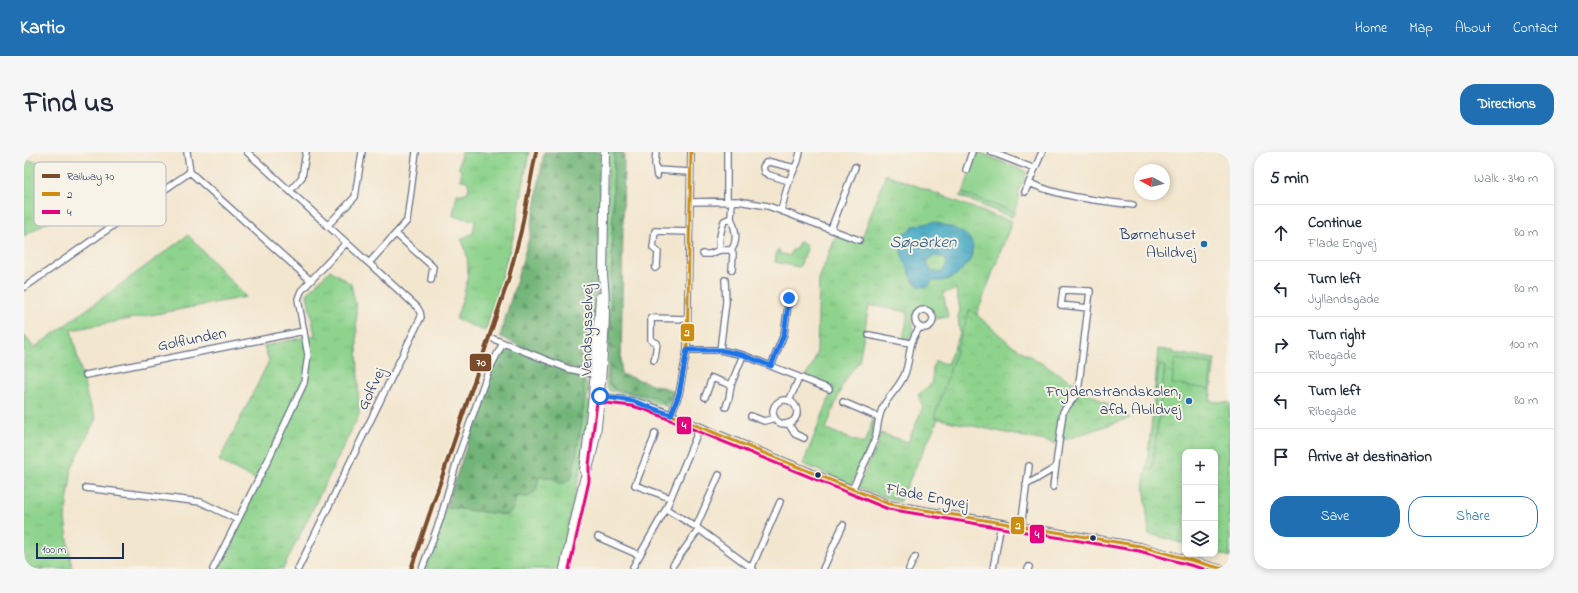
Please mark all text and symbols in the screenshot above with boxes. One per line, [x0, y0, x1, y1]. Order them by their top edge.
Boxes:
text: Kartio [20, 15, 65, 42]
text: Home [1355, 18, 1387, 39]
text: Map [1409, 18, 1433, 39]
text: About [1455, 18, 1491, 39]
text: Contact [1513, 18, 1558, 39]
text: Find us [24, 84, 114, 125]
button: Directions [1460, 84, 1554, 125]
legend [34, 162, 166, 226]
north arrow [1134, 164, 1170, 200]
text: 5 min [1270, 166, 1309, 191]
text: Railway 70 [67, 169, 114, 186]
text: Walk · 340 m [1474, 169, 1538, 188]
text: 2 [67, 187, 73, 203]
text: 4 [67, 205, 72, 221]
text: Continue [1308, 212, 1362, 234]
icon: ahead [1270, 222, 1292, 244]
place label: Børnehuset Abildvej [1119, 223, 1197, 265]
text: 80 m [1514, 223, 1538, 242]
water label: Søparken [890, 230, 957, 255]
text: Flade Engvej [1308, 234, 1376, 253]
marker: Børnehuset Abildvej [1199, 239, 1209, 249]
text: Turn left [1308, 268, 1361, 290]
icon: left [1270, 278, 1292, 300]
text: 80 m [1514, 279, 1538, 298]
street label: Vendsysselvej [575, 283, 601, 377]
route end [780, 289, 798, 307]
text: Jyllandsgade [1308, 290, 1379, 309]
street label: Golflunden [156, 322, 229, 358]
line badge: 2 [680, 323, 695, 342]
text: Turn right [1308, 324, 1366, 346]
text: 2 [683, 325, 690, 341]
icon: right [1270, 334, 1292, 356]
text: 100 m [1509, 335, 1538, 354]
text: Ribegade [1308, 346, 1356, 365]
line badge: 70 [469, 353, 492, 372]
text: 70 [476, 355, 486, 371]
street label: Golfvej [351, 363, 393, 414]
place label: Frydenstrandskolen, afd. Abildvej [1045, 380, 1182, 422]
text: Turn left [1308, 380, 1361, 402]
route start [591, 387, 609, 405]
icon: left [1270, 390, 1292, 412]
text: 80 m [1514, 391, 1538, 410]
marker: Frydenstrandskolen, afd. Abildvej [1184, 396, 1194, 406]
text: Ribegade [1308, 402, 1356, 421]
line badge: 4 [676, 416, 692, 435]
text: 4 [681, 418, 687, 434]
icon: arrive [1270, 446, 1292, 468]
text: Arrive at destination [1308, 446, 1432, 468]
map controls [1182, 449, 1218, 557]
button: + [1182, 449, 1218, 485]
unlabelled marker [813, 470, 823, 480]
street label: Flade Engvej [883, 477, 971, 517]
button: − [1182, 485, 1218, 521]
button: Save [1270, 496, 1400, 537]
button: Share [1408, 496, 1538, 537]
line badge: 2 [1010, 516, 1025, 535]
text: 2 [1014, 518, 1021, 534]
button: layers [1182, 521, 1218, 557]
line badge: 4 [1029, 524, 1045, 544]
text: 4 [1034, 527, 1040, 543]
unlabelled marker [1088, 533, 1098, 543]
scale bar [36, 541, 124, 560]
text: 100 m [42, 542, 66, 558]

